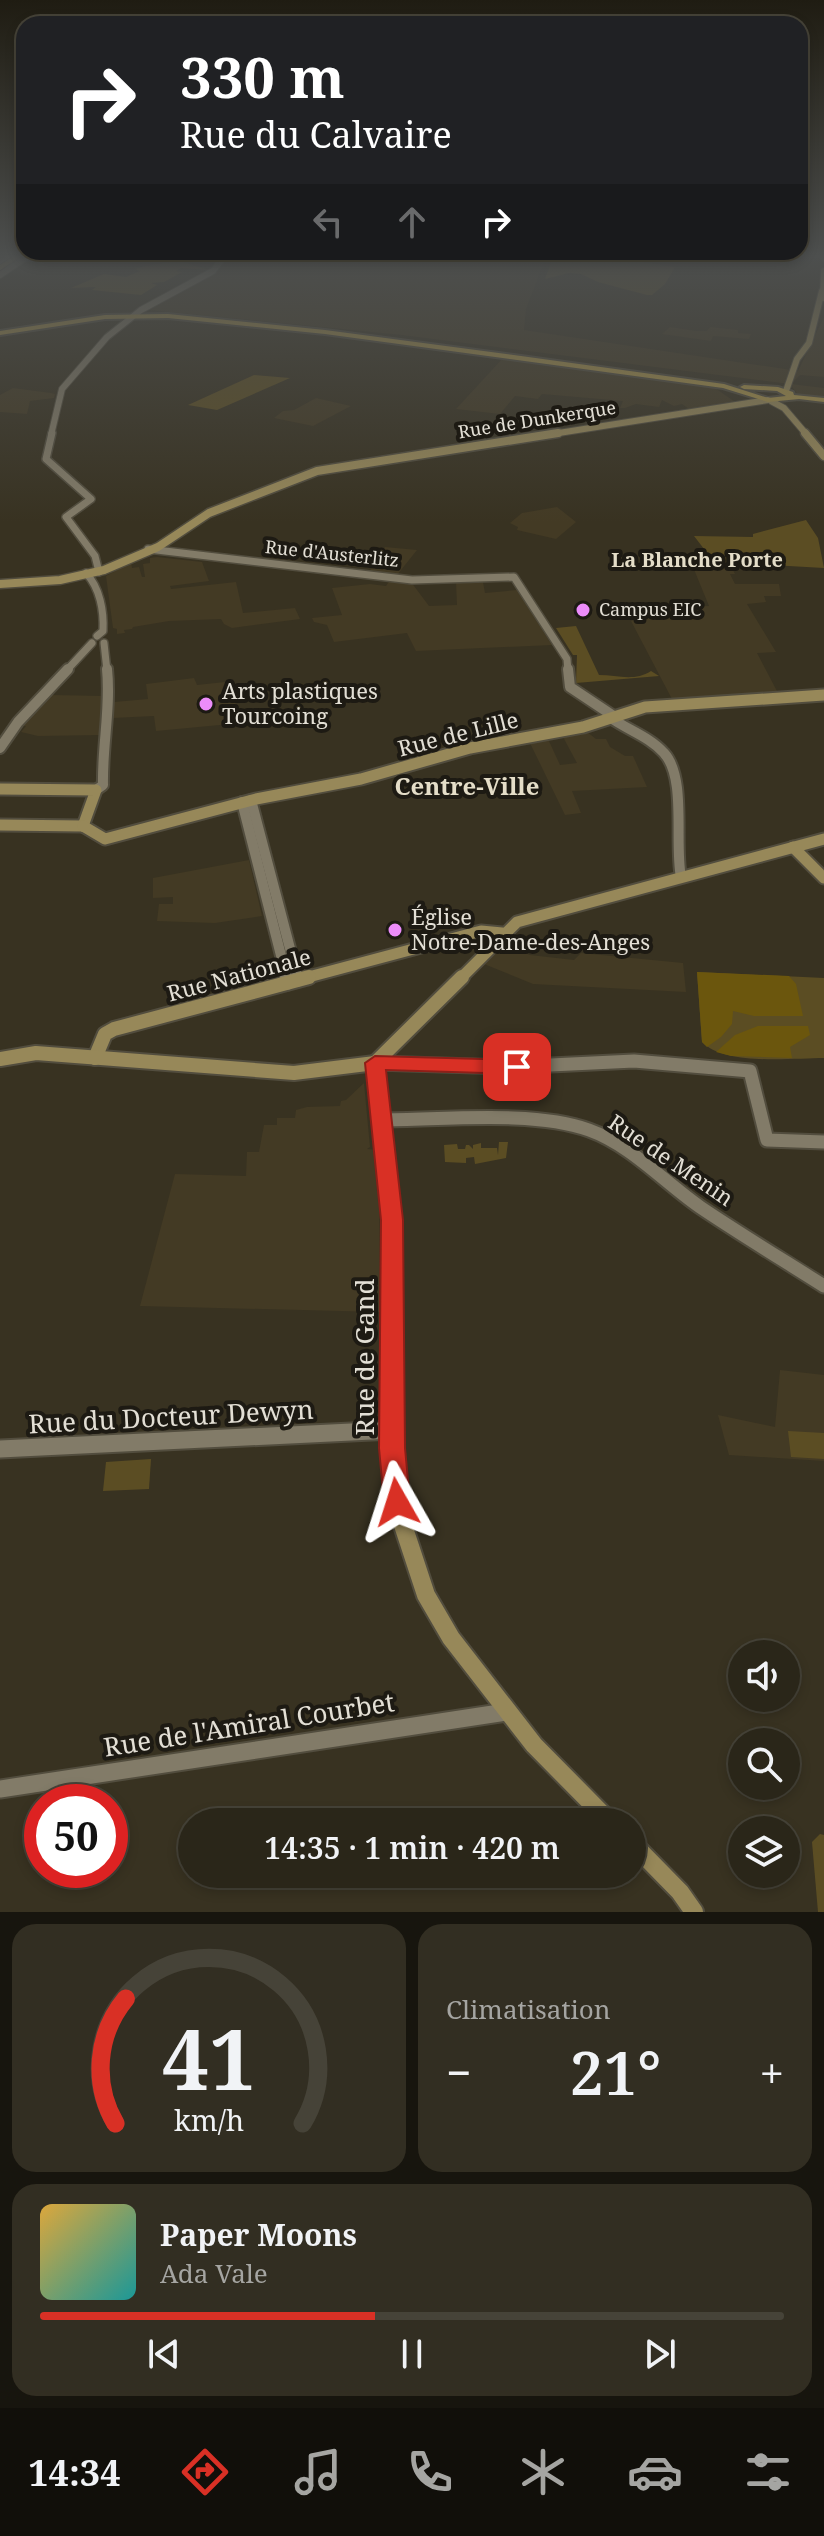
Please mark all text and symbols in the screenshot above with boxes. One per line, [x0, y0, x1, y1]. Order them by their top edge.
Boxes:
text: 330 m [180, 38, 345, 114]
icon: right [48, 48, 152, 152]
text: Rue du Calvaire [180, 110, 452, 159]
icon: left [306, 200, 350, 244]
icon: ahead [390, 200, 434, 244]
icon: right [474, 200, 518, 244]
street label: Rue de Dunkerque [456, 395, 617, 443]
street label: Rue d'Austerlitz [264, 534, 400, 572]
district label: La Blanche Porte [611, 546, 783, 573]
place label: Campus EIC [599, 597, 701, 621]
marker: Campus EIC [574, 601, 592, 619]
place label: Arts plastiques Tourcoing [222, 675, 378, 730]
marker: Arts plastiques Tourcoing [197, 695, 215, 713]
street label: Rue de Lille [394, 704, 521, 762]
district label: Centre-Ville [394, 769, 540, 802]
place label: Église Notre-Dame-des-Anges [411, 901, 650, 956]
marker: Église Notre-Dame-des-Anges [386, 921, 404, 939]
street label: Rue Nationale [164, 940, 314, 1008]
pin [483, 1033, 551, 1101]
icon: arrive [495, 1045, 539, 1089]
street label: Rue de Menin [603, 1106, 740, 1212]
street label: Rue de Gand [346, 1279, 382, 1435]
street label: Rue du Docteur Dewyn [27, 1391, 315, 1441]
position arrow [355, 1460, 439, 1544]
map controls [728, 1640, 800, 1888]
button: sound [728, 1640, 800, 1712]
street label: Rue de l'Amiral Courbet [101, 1683, 397, 1765]
button: search [728, 1728, 800, 1800]
speed limit sign: 50 [24, 1784, 128, 1888]
button: layers [728, 1816, 800, 1888]
text: 14:35 · 1 min · 420 m [264, 1827, 560, 1868]
text: Climatisation [446, 1991, 611, 2027]
text: 41 [162, 2001, 256, 2114]
text: 21° [570, 2031, 661, 2113]
text: − [446, 2042, 471, 2102]
text: + [759, 2042, 784, 2102]
text: km/h [174, 2100, 244, 2139]
text: Paper Moons [160, 2214, 357, 2255]
text: Ada Vale [160, 2255, 268, 2291]
icon: previous [142, 2332, 186, 2376]
icon: pause [390, 2332, 434, 2376]
icon: next [638, 2332, 682, 2376]
icon: directions [177, 2444, 233, 2500]
icon: music [290, 2444, 346, 2500]
icon: phone [402, 2444, 458, 2500]
icon: climate [515, 2444, 571, 2500]
icon: car [627, 2444, 683, 2500]
icon: filters [740, 2444, 796, 2500]
text: 14:34 [28, 2448, 121, 2497]

